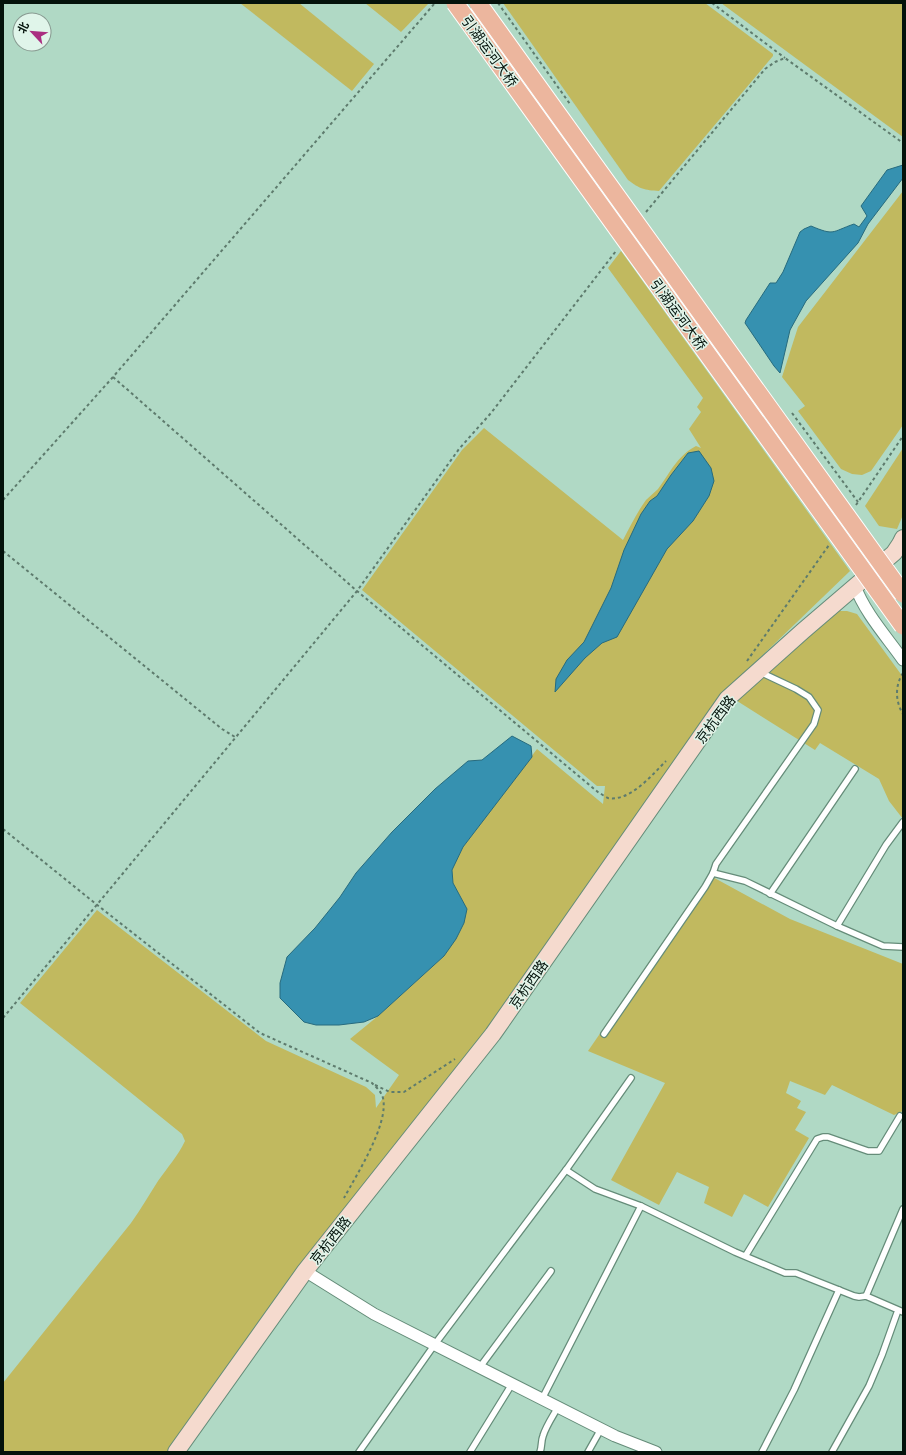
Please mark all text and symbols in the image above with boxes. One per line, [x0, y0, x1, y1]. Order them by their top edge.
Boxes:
street label: 引湖运河大桥 [458, 11, 522, 91]
north arrow [12, 12, 52, 52]
text: 北 [13, 19, 32, 36]
street label: 引湖运河大桥 [647, 274, 711, 354]
street label: 京杭西路 [691, 691, 739, 747]
street label: 京杭西路 [504, 956, 552, 1012]
street label: 京杭西路 [305, 1212, 355, 1268]

